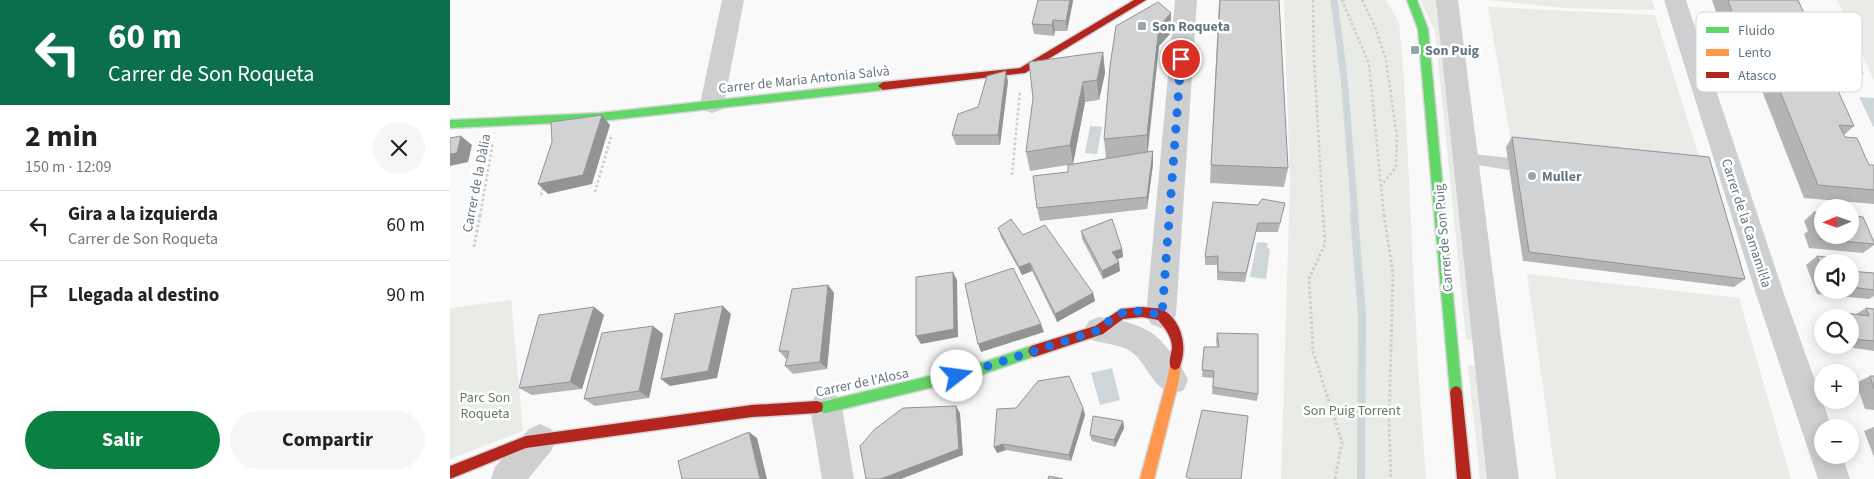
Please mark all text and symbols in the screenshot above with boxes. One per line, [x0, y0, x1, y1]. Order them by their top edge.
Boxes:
text: 60 m [108, 12, 182, 62]
legend [1696, 12, 1862, 92]
place label: Son Roqueta [1152, 17, 1230, 37]
icon: left [25, 20, 90, 85]
marker: Son Roqueta [1136, 20, 1148, 32]
text: Fluido [1738, 21, 1775, 41]
pin [1160, 38, 1202, 80]
place label: Son Puig [1425, 41, 1480, 61]
text: Lento [1738, 43, 1771, 63]
marker: Son Puig [1409, 44, 1421, 56]
icon: arrive [1167, 45, 1195, 73]
text: Carrer de Son Roqueta [108, 58, 314, 90]
street label: Carrer de Maria Antonia Salvà [718, 61, 891, 99]
text: Atasco [1738, 66, 1776, 86]
text: 2 min [25, 115, 98, 158]
button: close [373, 122, 425, 174]
street label: Carrer de la Dàlia [458, 132, 496, 234]
text: 150 m · 12:09 [25, 156, 112, 178]
street label: Carrer de la Camamil·la [1716, 156, 1776, 290]
place label: Muller [1542, 167, 1582, 187]
marker: Muller [1526, 170, 1538, 182]
street label: Carrer de Son Puig [1429, 183, 1459, 293]
north arrow [1814, 199, 1859, 244]
map controls [1814, 199, 1859, 464]
text: Gira a la izquierda [68, 201, 218, 228]
icon: left [25, 212, 53, 240]
text: 60 m [387, 212, 425, 239]
text: Carrer de Son Roqueta [68, 228, 218, 250]
button: sound [1814, 254, 1859, 299]
icon: arrive [25, 282, 53, 310]
text: Llegada al destino [68, 282, 219, 309]
text: 90 m [387, 282, 425, 309]
button: search [1814, 309, 1859, 354]
position arrow [930, 349, 982, 401]
street label: Carrer de l'Alosa [814, 363, 911, 403]
button: + [1814, 364, 1859, 409]
park label: Parc Son Roqueta [459, 388, 511, 424]
park label: Son Puig Torrent [1303, 401, 1401, 421]
button: Salir [25, 411, 220, 469]
button: Compartir [230, 411, 425, 469]
button: − [1814, 419, 1859, 464]

